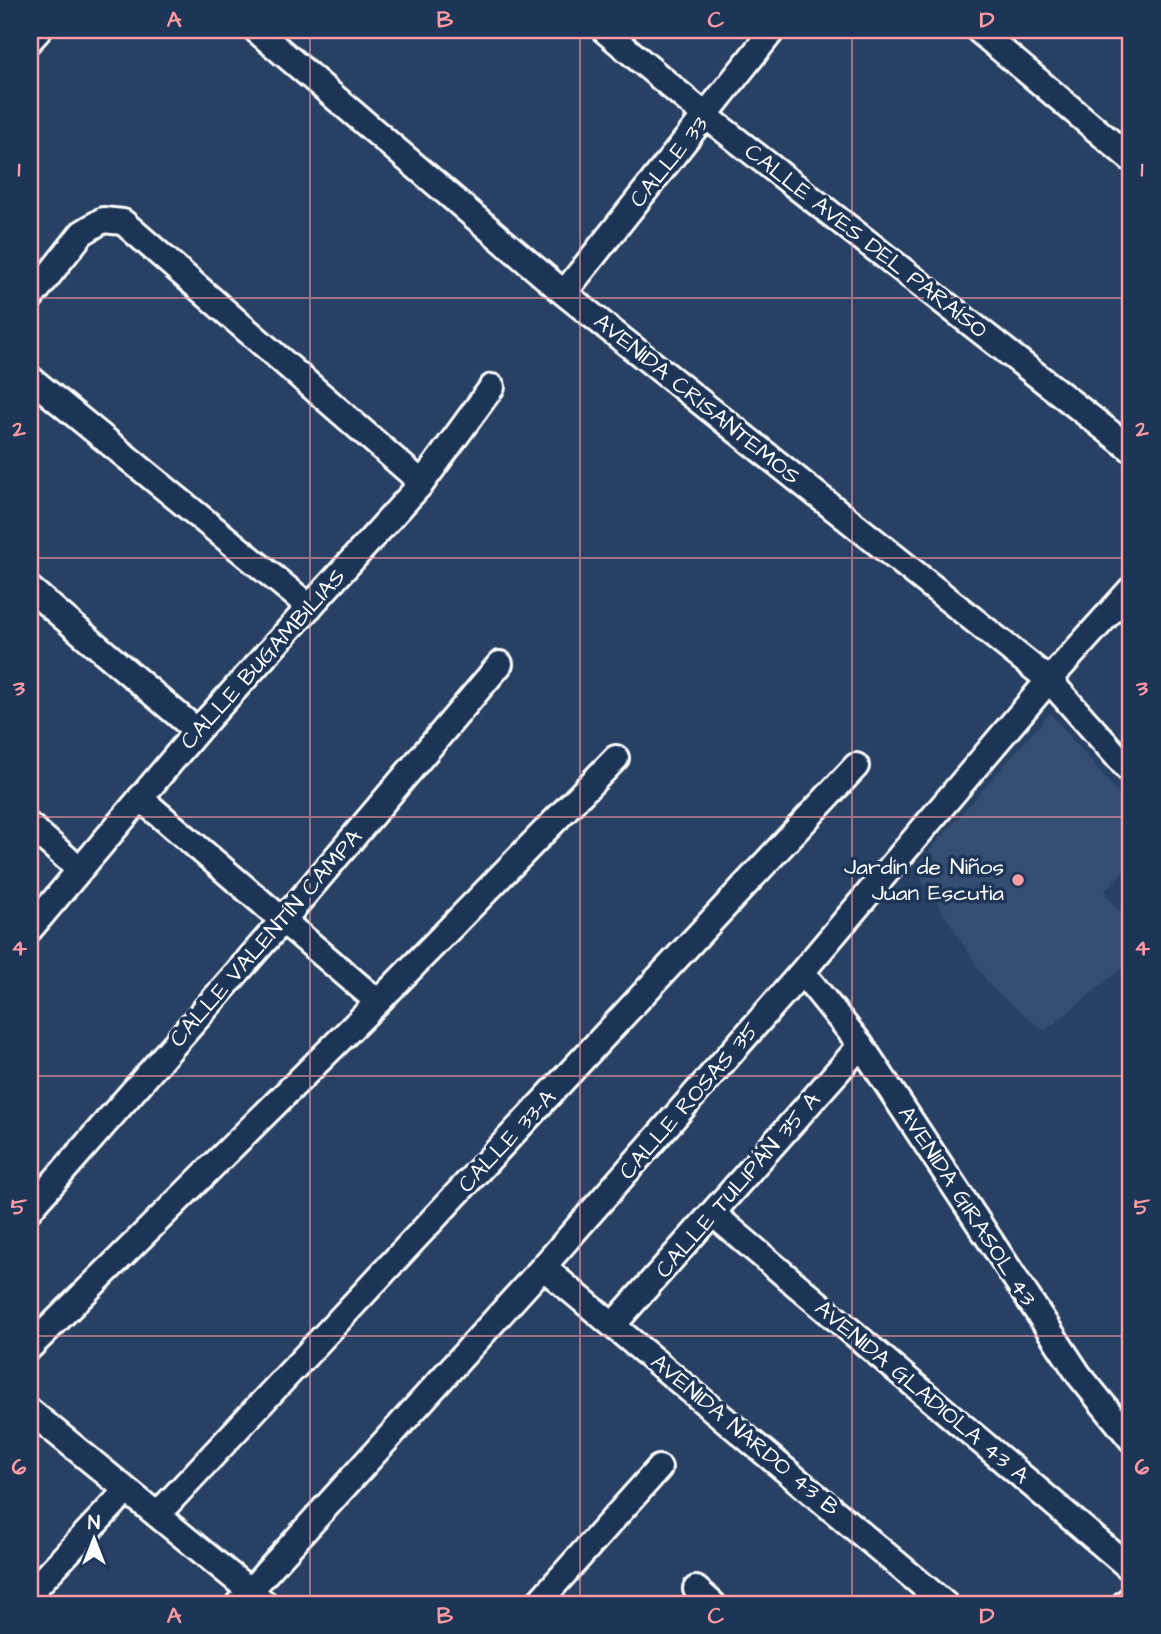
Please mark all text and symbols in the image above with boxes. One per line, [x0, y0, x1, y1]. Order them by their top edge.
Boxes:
text: A [167, 4, 182, 36]
text: B [437, 4, 454, 36]
text: C [708, 4, 725, 36]
text: D [980, 4, 995, 36]
street label: CALLE 33 [622, 109, 716, 214]
street label: CALLE AVES DEL PARAÍSO [738, 136, 994, 346]
text: 1 [18, 153, 21, 185]
text: 1 [1141, 153, 1144, 185]
street label: AVENIDA CRISANTEMOS [587, 306, 807, 492]
text: 2 [11, 413, 26, 445]
text: 2 [1134, 413, 1149, 445]
street label: CALLE BUGAMBILIAS [173, 561, 353, 756]
text: 3 [12, 672, 25, 704]
text: 3 [1135, 672, 1148, 704]
street label: CALLE VALENTÍN CAMPA [162, 822, 370, 1054]
place label: Jardín de Niños Juan Escutia [844, 851, 1004, 909]
marker: Jardín de Niños Juan Escutia [1010, 872, 1026, 888]
text: 4 [11, 932, 27, 964]
text: 4 [1134, 932, 1150, 964]
street label: CALLE ROSAS 35 [612, 1015, 766, 1187]
street label: CALLE 33-A [451, 1082, 564, 1200]
street label: CALLE TULIPÁN 35 A [648, 1085, 828, 1285]
street label: AVENIDA GIRASOL 43 [890, 1100, 1044, 1313]
text: 5 [11, 1191, 28, 1223]
text: 5 [1134, 1191, 1151, 1223]
street label: AVENIDA GLADIOLA 43 A [808, 1293, 1036, 1492]
street label: AVENIDA NARDO 43 B [644, 1346, 846, 1524]
text: 6 [12, 1451, 27, 1483]
text: 6 [1135, 1451, 1150, 1483]
north arrow [60, 1504, 130, 1574]
text: N [88, 1510, 100, 1537]
text: A [167, 1600, 182, 1632]
text: B [437, 1600, 454, 1632]
text: C [708, 1600, 725, 1632]
text: D [980, 1600, 995, 1632]

